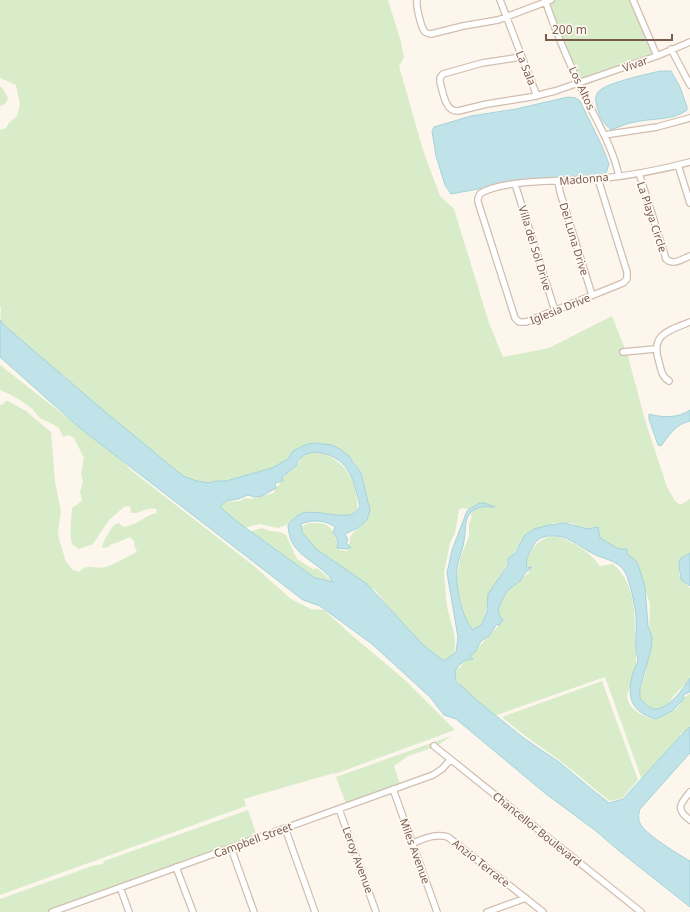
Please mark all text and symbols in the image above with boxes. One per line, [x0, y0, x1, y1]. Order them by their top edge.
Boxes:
scale bar [546, 16, 672, 42]
text: 200 m [552, 21, 587, 38]
street label: La Sala [513, 48, 540, 87]
street label: Vivar [620, 52, 650, 75]
street label: Los Altos [566, 64, 599, 112]
street label: Madonna [559, 169, 609, 188]
street label: La Playa Circle [634, 180, 671, 254]
street label: Del Luna Drive [556, 201, 593, 277]
street label: Villa del Sol Drive [515, 203, 556, 292]
street label: Iglesia Drive [527, 290, 592, 327]
street label: Chancellor Boulevard [490, 788, 585, 869]
street label: Miles Avenue [397, 816, 434, 886]
street label: Campbell Street [212, 818, 294, 861]
street label: Leroy Avenue [339, 824, 377, 895]
street label: Anzio Terrace [449, 835, 513, 890]

